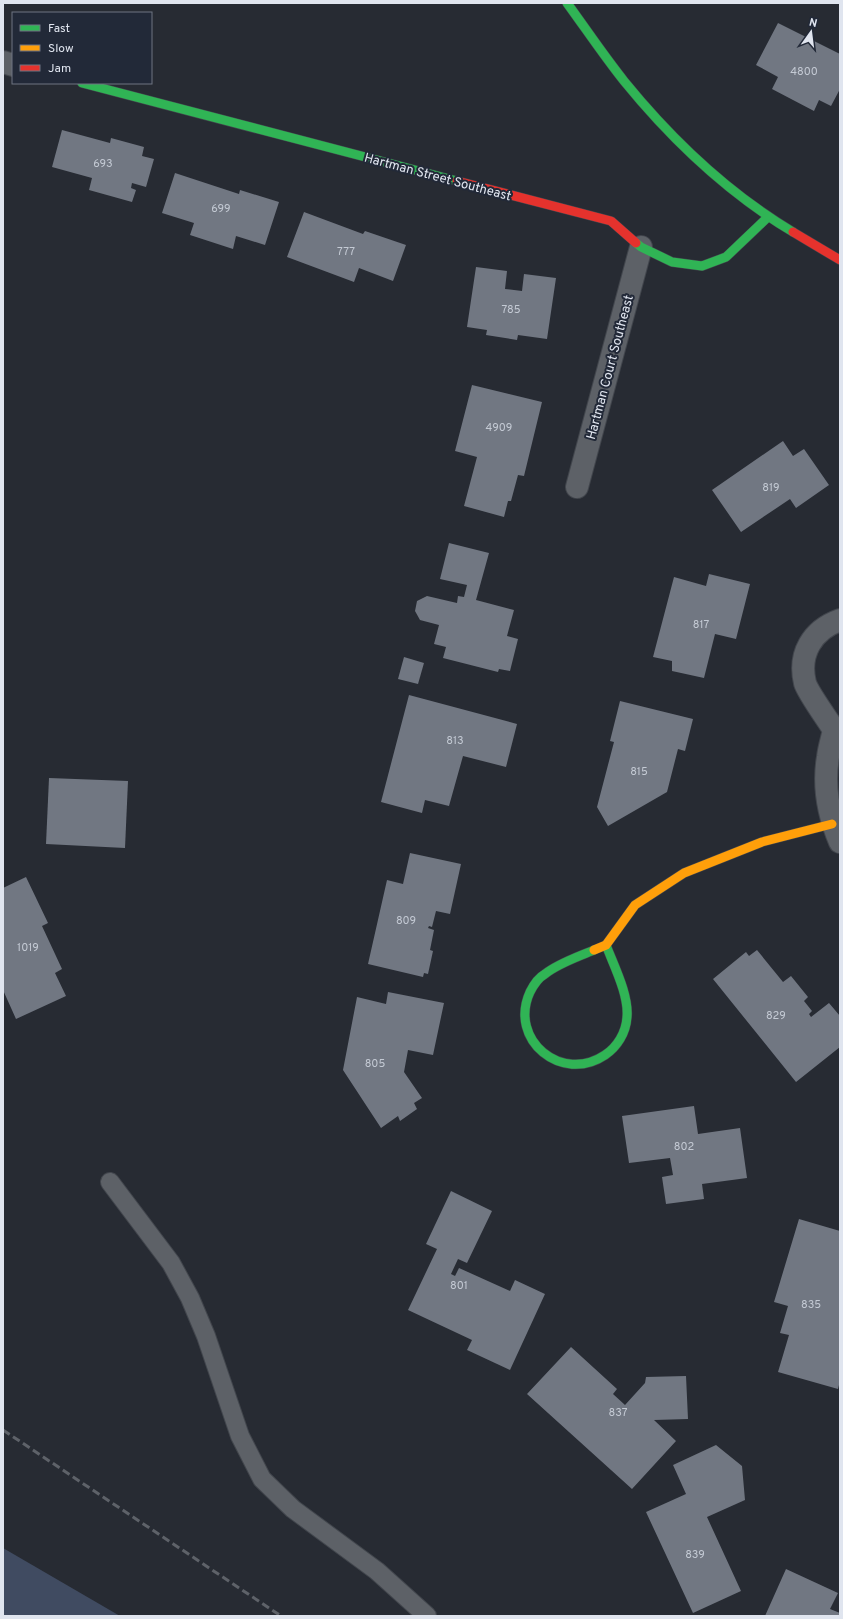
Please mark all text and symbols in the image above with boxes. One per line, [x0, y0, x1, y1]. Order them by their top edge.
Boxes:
legend [12, 12, 152, 84]
north arrow [791, 12, 831, 52]
text: N [808, 16, 819, 31]
text: Fast [48, 21, 70, 37]
text: Slow [48, 41, 74, 57]
text: Jam [48, 61, 71, 77]
house number: 4800 [790, 65, 818, 79]
street label: Hartman Street Southeast [362, 151, 513, 205]
house number: 693 [93, 157, 113, 171]
house number: 699 [211, 202, 231, 216]
house number: 777 [337, 245, 355, 259]
street label: Hartman Court Southeast [584, 293, 638, 442]
house number: 785 [502, 303, 521, 317]
house number: 4909 [486, 421, 512, 435]
house number: 819 [762, 481, 780, 495]
house number: 817 [693, 618, 710, 632]
house number: 813 [446, 734, 464, 748]
house number: 815 [630, 765, 648, 779]
house number: 809 [396, 914, 416, 928]
house number: 1019 [17, 941, 39, 955]
house number: 829 [766, 1009, 786, 1023]
house number: 805 [365, 1057, 385, 1071]
house number: 802 [674, 1140, 694, 1154]
house number: 801 [450, 1279, 468, 1293]
house number: 835 [801, 1298, 821, 1312]
house number: 837 [609, 1406, 628, 1420]
house number: 839 [685, 1548, 705, 1562]

